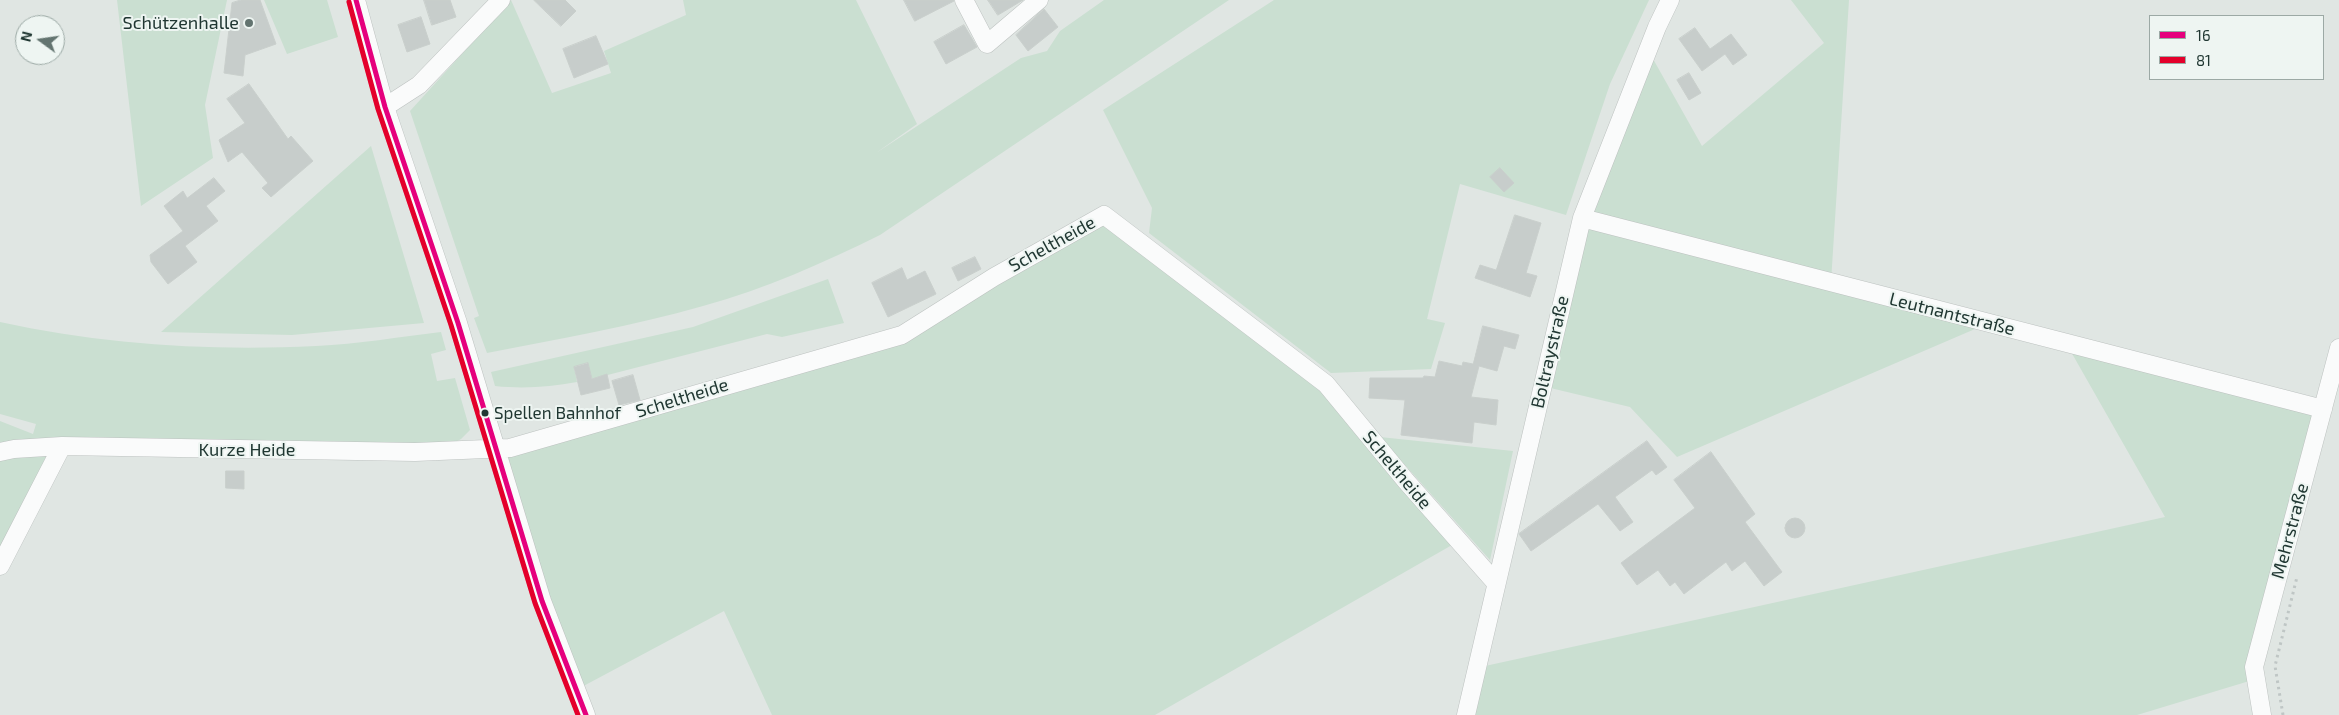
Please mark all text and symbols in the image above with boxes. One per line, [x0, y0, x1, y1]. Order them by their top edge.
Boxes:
place label: Schützenhalle [123, 12, 239, 34]
north arrow [15, 15, 65, 65]
legend [2149, 15, 2324, 80]
marker: Schützenhalle [243, 17, 255, 29]
text: 16 [2196, 26, 2211, 44]
text: N [16, 30, 35, 43]
text: 81 [2196, 51, 2211, 69]
street label: Scheltheide [1005, 211, 1099, 277]
street label: Leutnantstraße [1887, 288, 2017, 340]
street label: Boltraystraße [1527, 294, 1573, 410]
street label: Scheltheide [633, 374, 731, 422]
place label: Spellen Bahnhof [494, 403, 621, 423]
marker: Spellen Bahnhof [480, 408, 490, 418]
street label: Scheltheide [1358, 426, 1436, 514]
street label: Kurze Heide [198, 439, 296, 461]
street label: Mehrstraße [2267, 481, 2313, 581]

